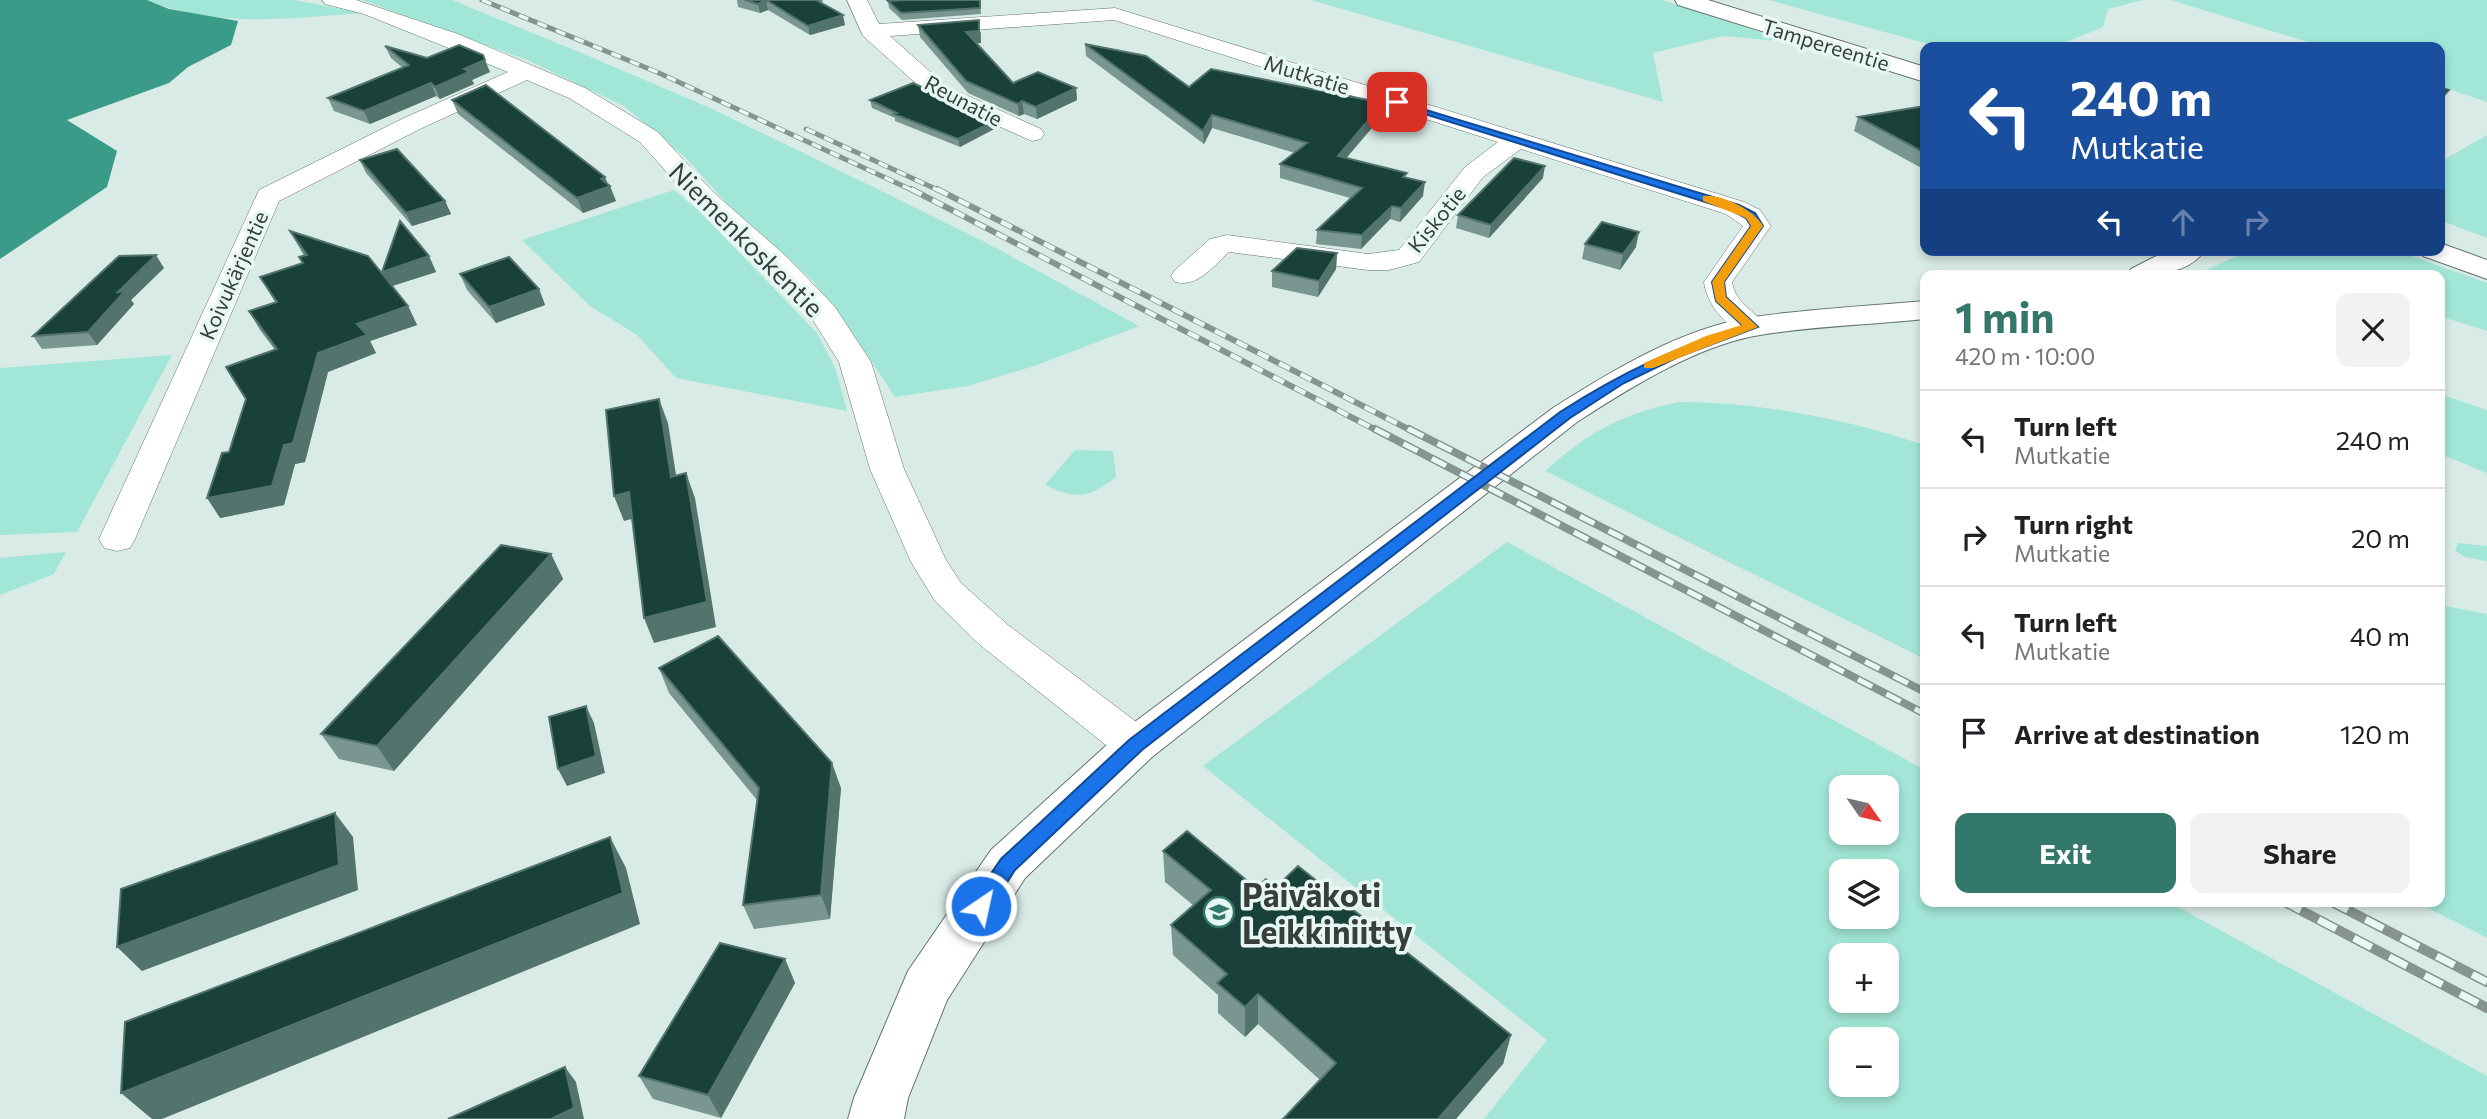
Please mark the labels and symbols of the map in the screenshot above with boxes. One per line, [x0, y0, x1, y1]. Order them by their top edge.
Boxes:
street label: Tampereentie [1759, 13, 1893, 75]
street label: Mutkatie [1261, 49, 1353, 99]
street label: Reunatie [921, 69, 1007, 131]
pin [1367, 72, 1427, 132]
street label: Niemenkoskentie [664, 156, 830, 322]
street label: Kiskotie [1402, 181, 1470, 257]
street label: Koivukärjentie [194, 207, 272, 343]
north arrow [1829, 775, 1899, 845]
position arrow [944, 869, 1018, 943]
place label: Päiväkoti Leikkiniitty [1242, 874, 1413, 951]
school or university icon: Päiväkoti Leikkiniitty [1202, 895, 1236, 929]

